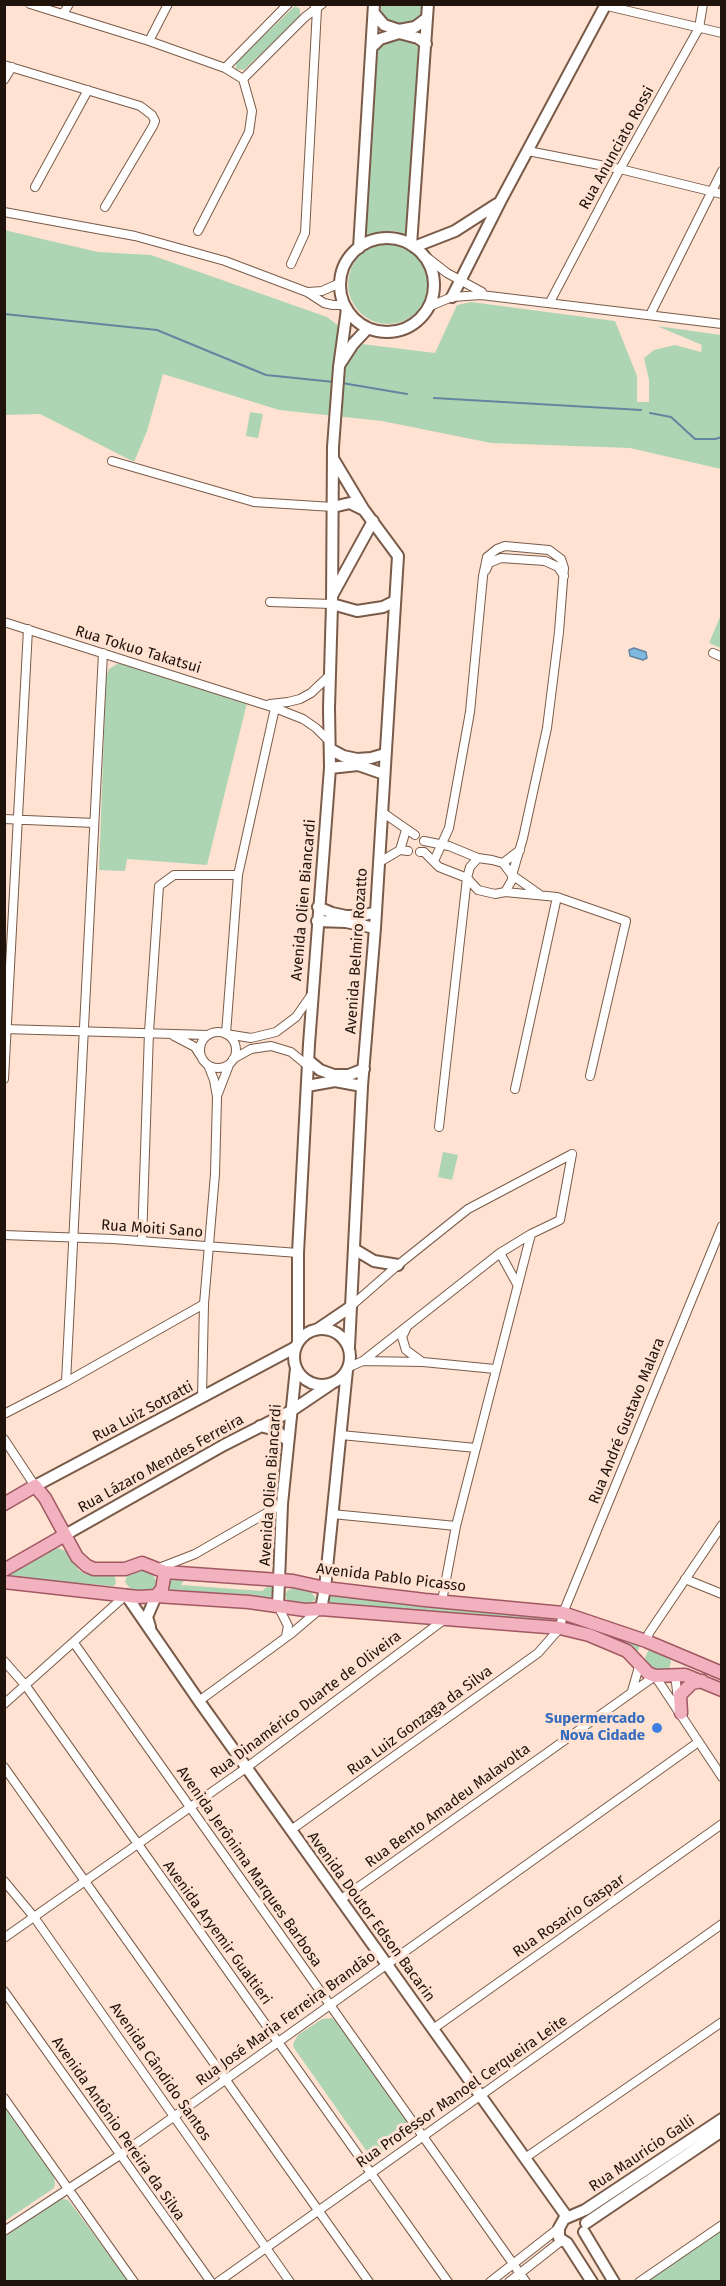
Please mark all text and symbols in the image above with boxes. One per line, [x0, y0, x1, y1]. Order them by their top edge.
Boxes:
street label: Rua Anunciato Rossi [576, 83, 658, 213]
street label: Rua Tokuo Takatsui [73, 622, 203, 678]
street label: Avenida Olien Biancardi [288, 818, 320, 982]
street label: Avenida Belmiro Rozatto [342, 867, 372, 1035]
street label: Rua Moiti Sano [100, 1216, 204, 1242]
street label: Rua André Gustavo Malara [585, 1335, 669, 1507]
street label: Rua Luiz Sotratti [90, 1378, 196, 1446]
street label: Avenida Olien Biancardi [256, 1403, 286, 1567]
street label: Rua Lázaro Mendes Ferreira [75, 1411, 247, 1517]
street label: Avenida Pablo Picasso [315, 1560, 467, 1596]
street label: Rua Dinamérico Duarte de Oliveira [207, 1627, 405, 1783]
street label: Rua Luiz Gonzaga da Silva [344, 1662, 496, 1780]
place label: Supermercado Nova Cidade [545, 1710, 645, 1745]
marker: Supermercado Nova Cidade [650, 1721, 664, 1735]
street label: Rua Bento Amadeu Malavolta [362, 1740, 534, 1872]
street label: Avenida Jerônima Marques Barbosa [173, 1763, 325, 1971]
street label: Avenida Doutor Edson Bacarin [303, 1829, 439, 2005]
street label: Avenida Aryemir Gualtieri [159, 1858, 275, 2008]
street label: Rua Rosario Gaspar [510, 1871, 628, 1961]
street label: Rua José Maria Ferreira Brandão [193, 1948, 379, 2090]
street label: Avenida Cândido Santos [105, 2000, 215, 2144]
street label: Rua Professor Manoel Cerqueira Leite [353, 2012, 571, 2172]
street label: Avenida Antônio Pereira da Silva [48, 2034, 188, 2224]
street label: Rua Mauricio Galli [586, 2112, 698, 2196]

